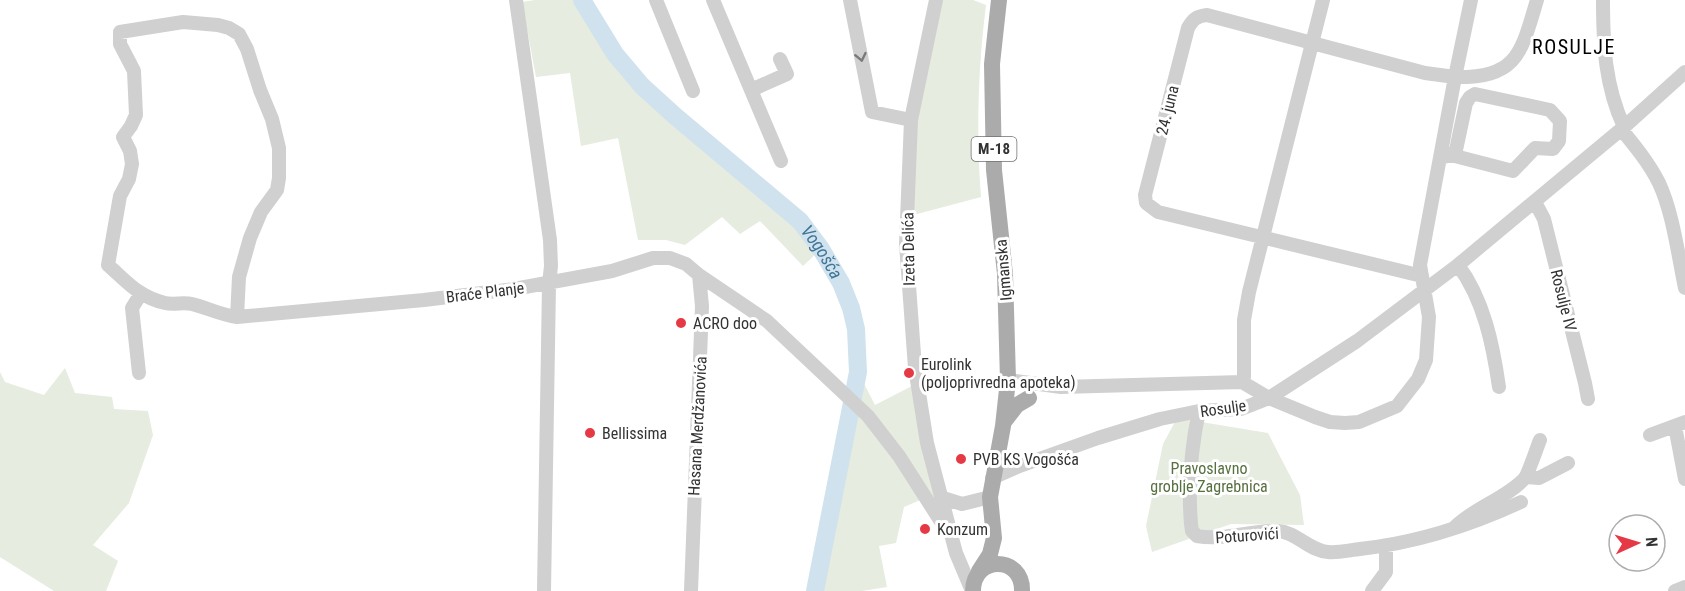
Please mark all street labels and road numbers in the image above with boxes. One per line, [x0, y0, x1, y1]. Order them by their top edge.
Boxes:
street label: 24. juna [1152, 83, 1183, 137]
road number: M-18 [972, 137, 1016, 161]
street label: Izeta Delića [898, 212, 919, 286]
street label: Igmanska [991, 238, 1016, 301]
street label: Rosulje IV [1547, 267, 1580, 333]
street label: Braće Planje [445, 278, 525, 307]
street label: Hasana Merdžanovića [684, 356, 711, 496]
street label: Rosulje [1199, 396, 1247, 421]
street label: Poturovići [1215, 524, 1279, 547]

